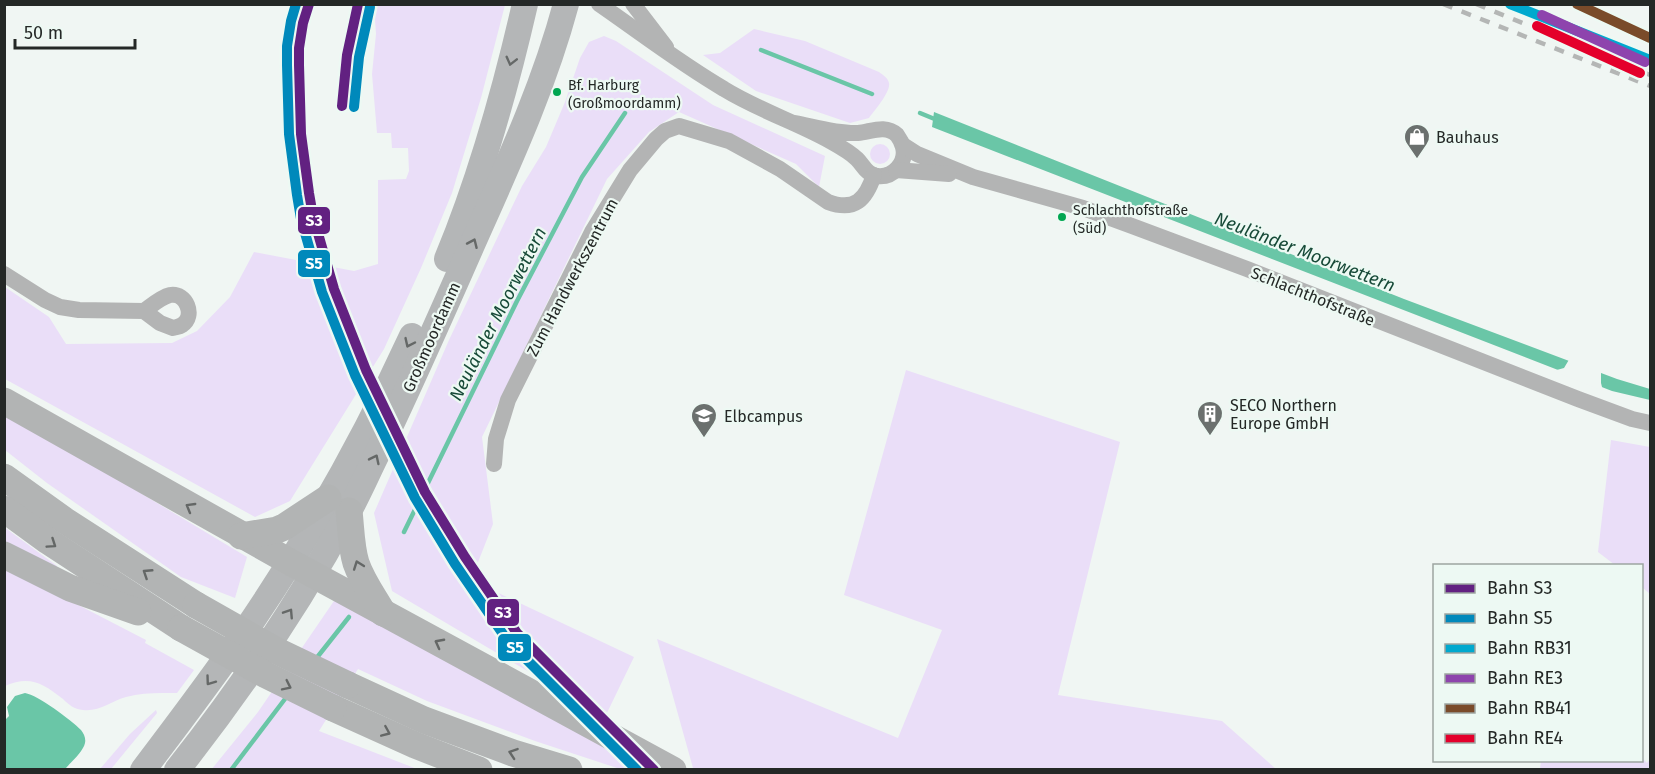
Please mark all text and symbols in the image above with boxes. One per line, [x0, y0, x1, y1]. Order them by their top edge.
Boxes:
scale bar [15, 12, 135, 50]
text: 50 m [24, 22, 63, 44]
one-way arrow [506, 56, 519, 66]
place label: Bf. Harburg (Großmoordamm) [568, 77, 681, 112]
marker: Bf. Harburg (Großmoordamm) [551, 86, 563, 98]
shop icon: Bauhaus [1402, 122, 1432, 160]
place label: Bauhaus [1436, 128, 1499, 147]
street label: Zum Handwerkszentrum [523, 195, 622, 359]
place label: Schlachthofstraße (Süd) [1073, 202, 1188, 237]
line badge: S3 [297, 206, 331, 235]
water label: Neuländer Moorwettern [1212, 207, 1398, 297]
text: S3 [305, 211, 323, 230]
marker: Schlachthofstraße (Süd) [1056, 211, 1068, 223]
water label: Neuländer Moorwettern [445, 224, 551, 404]
one-way arrow [466, 238, 478, 249]
line badge: S5 [297, 249, 331, 278]
text: S5 [305, 254, 323, 273]
street label: Schlachthofstraße [1248, 263, 1377, 330]
street label: Großmoordamm [399, 279, 464, 395]
one-way arrow [405, 336, 417, 347]
place label: SECO Northern Europe GmbH [1230, 396, 1337, 433]
building icon: SECO Northern Europe GmbH [1195, 399, 1225, 437]
school or university icon: Elbcampus [689, 401, 719, 439]
place label: Elbcampus [724, 407, 803, 426]
one-way arrow [367, 454, 379, 465]
one-way arrow [186, 502, 196, 514]
one-way arrow [45, 536, 56, 547]
one-way arrow [353, 561, 365, 572]
legend [1433, 564, 1643, 762]
one-way arrow [143, 569, 153, 581]
text: Bahn S3 [1487, 577, 1552, 599]
line badge: S3 [486, 598, 520, 627]
text: S3 [494, 603, 512, 622]
text: Bahn S5 [1487, 607, 1552, 629]
one-way arrow [282, 609, 293, 620]
line badge: S5 [497, 633, 532, 662]
text: Bahn RB31 [1487, 637, 1572, 659]
text: S5 [506, 638, 524, 657]
one-way arrow [434, 639, 445, 650]
text: Bahn RE3 [1487, 667, 1563, 689]
one-way arrow [206, 674, 217, 685]
one-way arrow [281, 679, 292, 690]
text: Bahn RB41 [1487, 697, 1572, 719]
one-way arrow [380, 725, 391, 737]
text: Bahn RE4 [1487, 727, 1564, 749]
one-way arrow [508, 747, 519, 760]

